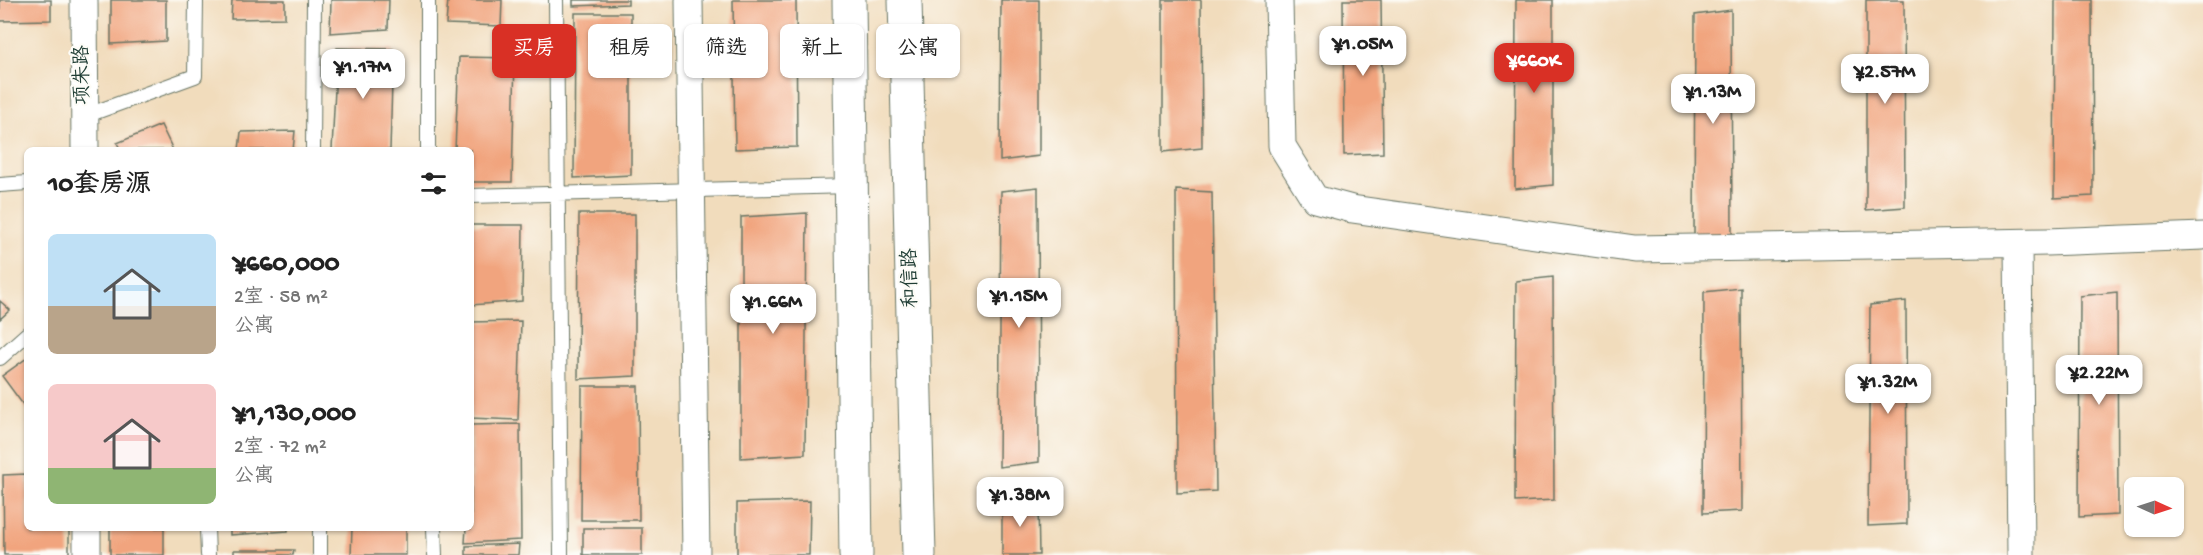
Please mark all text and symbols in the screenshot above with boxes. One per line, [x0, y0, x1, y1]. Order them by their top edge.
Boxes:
chip: 买房 [492, 24, 576, 78]
chip: 租房 [588, 24, 672, 78]
chip: 筛选 [684, 24, 768, 78]
chip: 新上 [780, 24, 864, 78]
chip: 公寓 [876, 24, 960, 78]
pin: ¥1.05M [1314, 26, 1412, 77]
text: ¥1.05M [1333, 34, 1393, 57]
pin: ¥660K [1492, 43, 1576, 94]
street label: 项朱路 [70, 44, 96, 105]
pin: ¥1.17M [314, 49, 412, 100]
text: ¥660K [1508, 51, 1560, 74]
pin: ¥2.57M [1836, 54, 1934, 105]
text: ¥1.17M [335, 57, 391, 80]
text: ¥2.57M [1855, 62, 1915, 85]
pin: ¥1.13M [1664, 74, 1762, 125]
text: ¥1.13M [1685, 82, 1741, 105]
icon: filters [417, 167, 450, 200]
text: 10套房源 [48, 171, 151, 202]
street label: 和信路 [898, 247, 924, 308]
text: ¥660,000 [234, 250, 340, 281]
icon: home [96, 258, 168, 330]
pin: ¥1.15M [970, 278, 1068, 329]
pin: ¥1.66M [724, 284, 822, 335]
text: ¥1.15M [991, 286, 1047, 309]
text: 2室 · 58 m² [234, 287, 328, 310]
text: ¥1.66M [744, 292, 802, 315]
text: 公寓 [234, 316, 274, 339]
pin: ¥2.22M [2050, 355, 2148, 406]
text: ¥2.22M [2070, 363, 2128, 386]
pin: ¥1.32M [1839, 364, 1937, 415]
text: ¥1.32M [1859, 372, 1917, 395]
text: ¥1,130,000 [234, 400, 356, 431]
icon: home [96, 408, 168, 480]
text: 2室 · 72 m² [234, 437, 327, 460]
text: 公寓 [234, 466, 274, 489]
pin: ¥1.38M [971, 477, 1069, 528]
north arrow [2124, 477, 2184, 537]
map controls [2124, 477, 2184, 537]
text: ¥1.38M [991, 485, 1049, 508]

